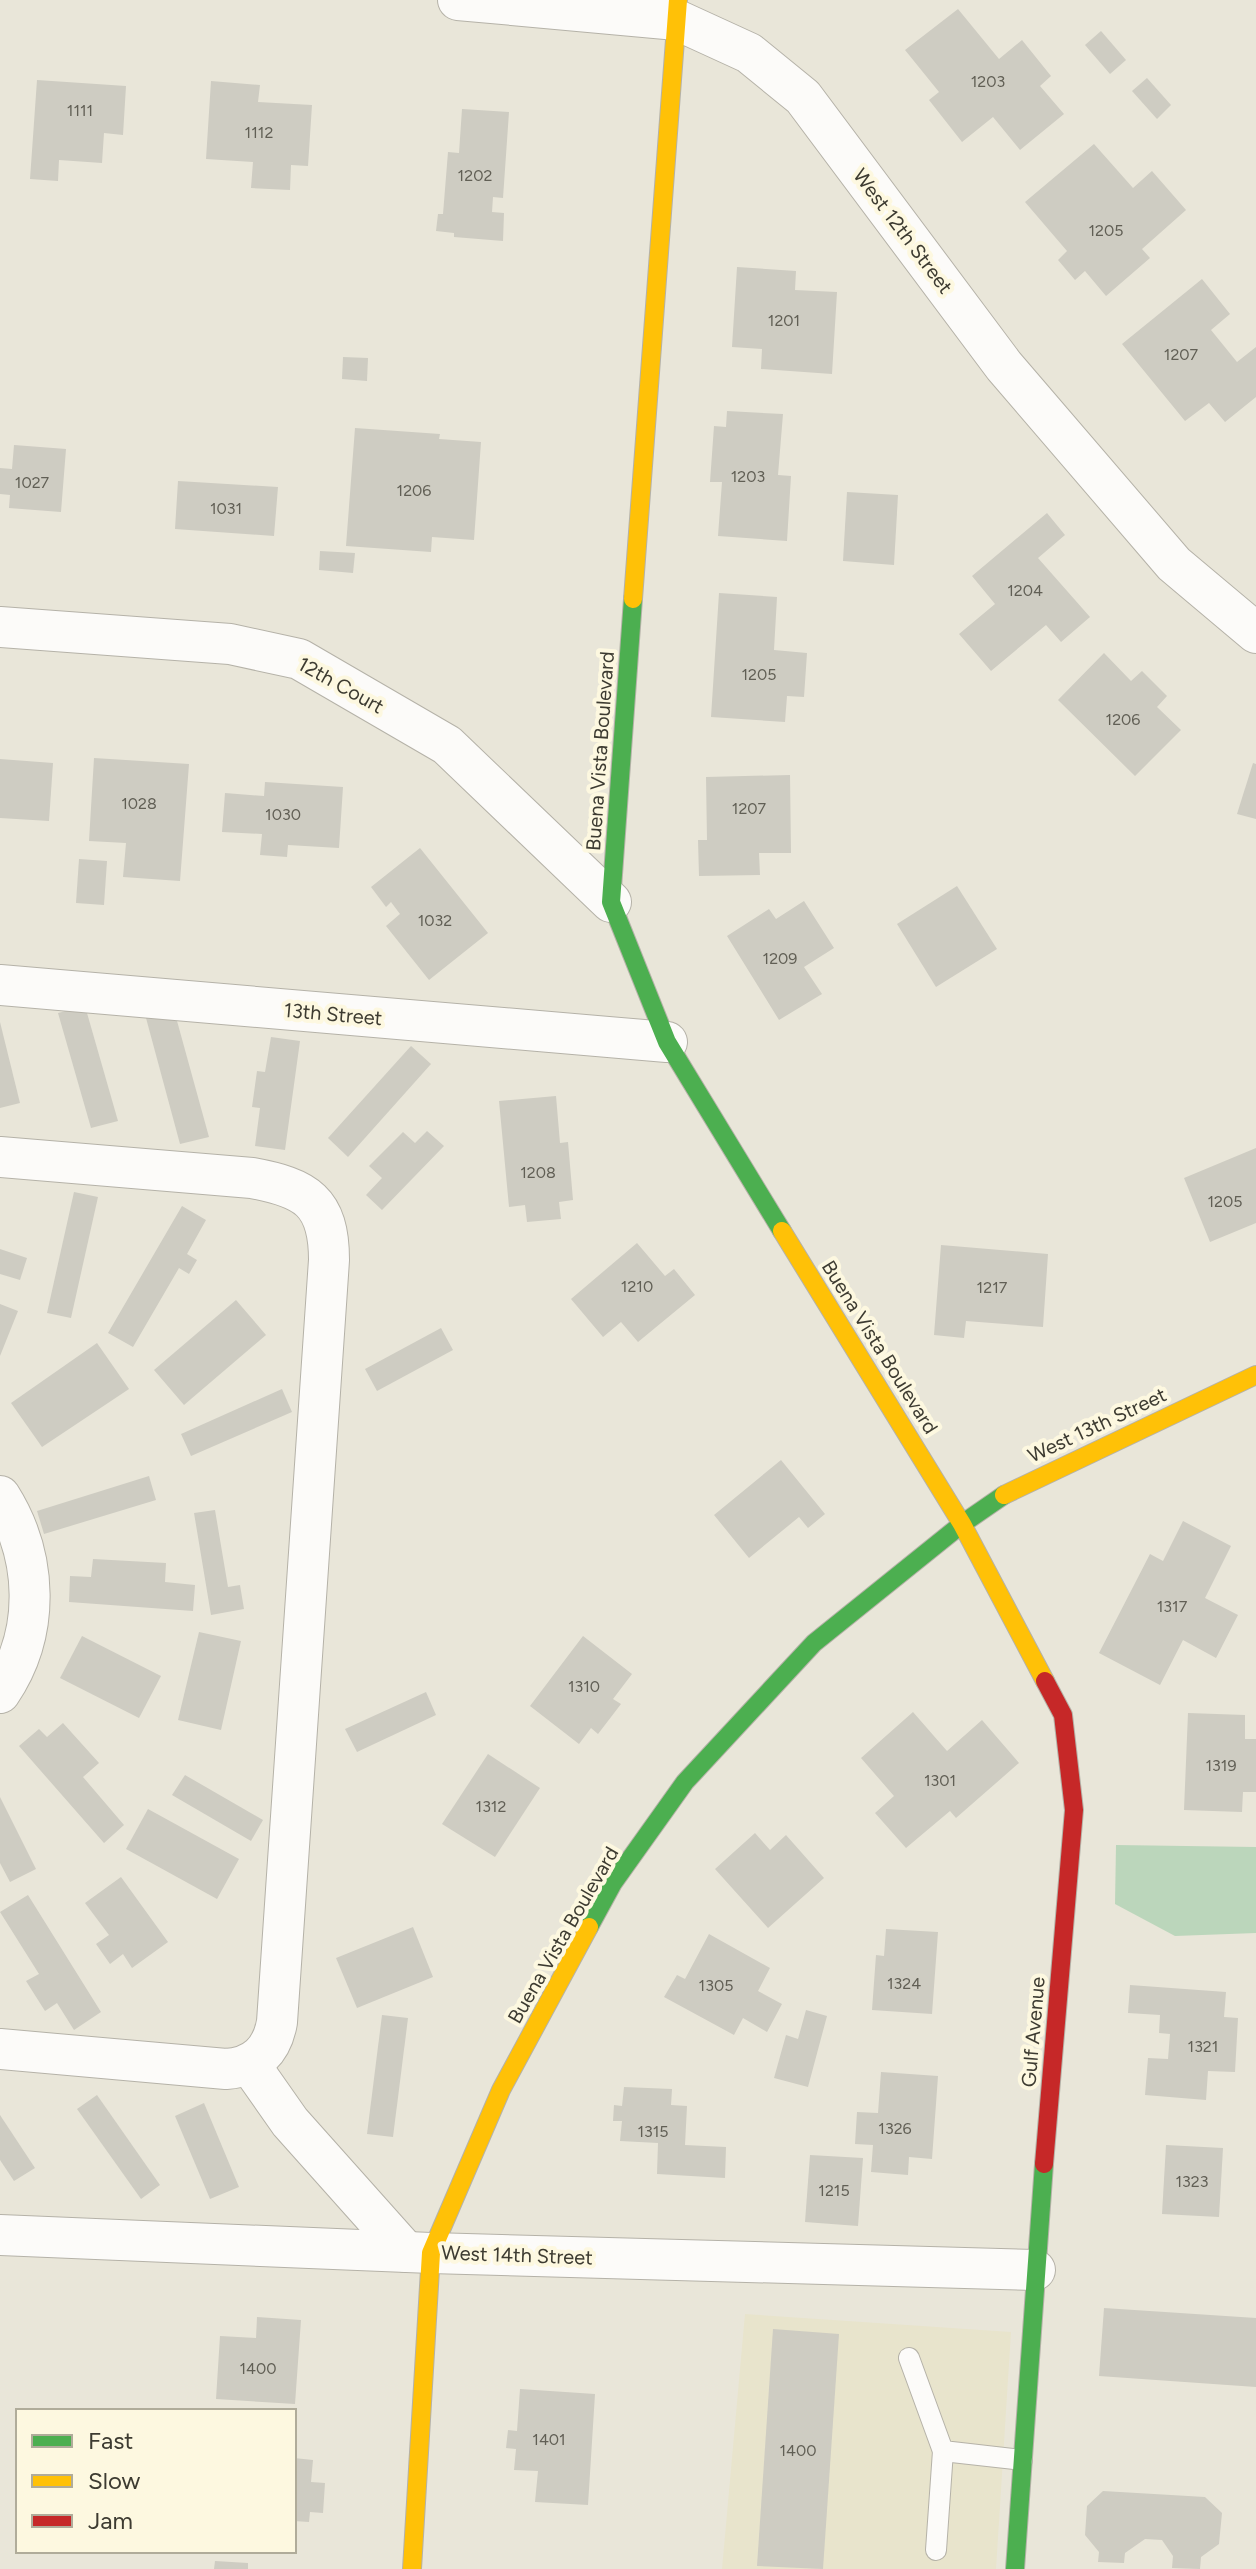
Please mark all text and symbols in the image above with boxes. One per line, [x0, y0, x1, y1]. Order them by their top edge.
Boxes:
house number: 1203 [971, 72, 1005, 91]
house number: 1111 [67, 101, 93, 120]
house number: 1112 [245, 123, 273, 142]
street label: West 12th Street [848, 164, 958, 298]
house number: 1202 [458, 166, 492, 185]
house number: 1205 [1088, 221, 1124, 240]
house number: 1201 [768, 311, 800, 330]
house number: 1207 [1164, 345, 1199, 364]
house number: 1203 [731, 467, 765, 486]
house number: 1027 [15, 473, 50, 492]
house number: 1206 [397, 481, 431, 500]
house number: 1031 [210, 499, 242, 518]
house number: 1204 [1007, 581, 1043, 600]
street label: Buena Vista Boulevard [581, 650, 619, 852]
street label: 12th Court [294, 652, 388, 718]
house number: 1205 [741, 665, 777, 684]
house number: 1206 [1106, 710, 1140, 729]
house number: 1028 [121, 794, 157, 813]
house number: 1207 [732, 799, 767, 818]
house number: 1030 [265, 805, 301, 824]
house number: 1032 [418, 911, 452, 930]
house number: 1209 [763, 949, 797, 968]
street label: 13th Street [283, 998, 383, 1030]
house number: 1208 [520, 1163, 556, 1182]
house number: 1205 [1207, 1192, 1243, 1211]
street label: Buena Vista Boulevard [817, 1256, 943, 1438]
house number: 1210 [621, 1277, 653, 1296]
house number: 1217 [977, 1278, 1008, 1297]
street label: West 13th Street [1024, 1382, 1170, 1468]
house number: 1317 [1157, 1597, 1188, 1616]
house number: 1310 [568, 1677, 600, 1696]
house number: 1319 [1206, 1756, 1236, 1775]
house number: 1301 [924, 1771, 956, 1790]
house number: 1312 [476, 1797, 506, 1816]
street label: Buena Vista Boulevard [503, 1842, 623, 2028]
house number: 1324 [887, 1974, 921, 1993]
house number: 1305 [699, 1976, 733, 1995]
street label: Gulf Avenue [1016, 1976, 1050, 2088]
house number: 1321 [1188, 2037, 1218, 2056]
house number: 1326 [878, 2119, 912, 2138]
house number: 1315 [637, 2122, 669, 2141]
house number: 1323 [1176, 2172, 1208, 2191]
house number: 1215 [818, 2181, 850, 2200]
street label: West 14th Street [441, 2240, 593, 2270]
house number: 1400 [239, 2359, 277, 2378]
legend [16, 2409, 296, 2553]
text: Fast [88, 2426, 133, 2455]
house number: 1401 [532, 2430, 566, 2449]
house number: 1400 [779, 2441, 817, 2460]
text: Slow [88, 2466, 141, 2495]
text: Jam [88, 2506, 133, 2535]

